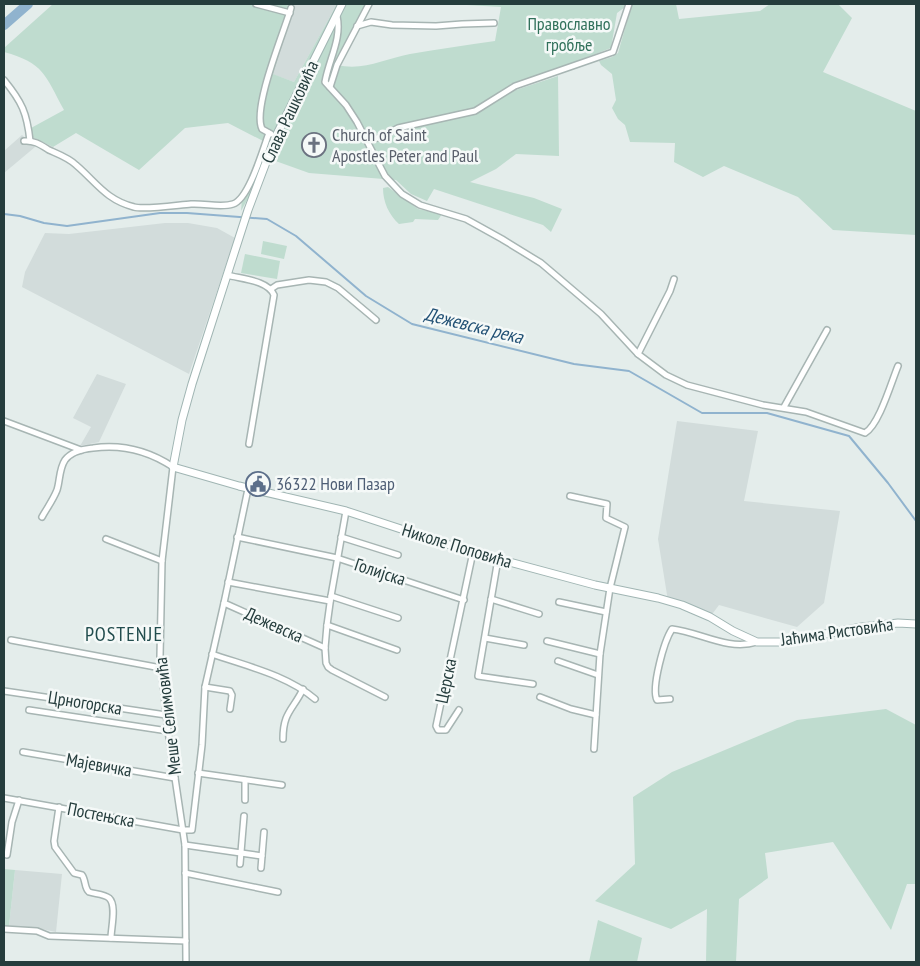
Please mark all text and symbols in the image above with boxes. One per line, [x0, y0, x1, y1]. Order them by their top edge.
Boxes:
park label: Православно гробље [527, 12, 611, 56]
street label: Слава Рашковића [256, 57, 323, 167]
place label: Church of Saint Apostles Peter and Paul [332, 123, 479, 167]
church icon: Church of Saint Apostles Peter and Paul [301, 132, 327, 158]
water label: Дежевска река [422, 301, 527, 349]
public building icon: 36322 Нови Пазар [245, 471, 271, 497]
place label: 36322 Нови Пазар [276, 472, 395, 495]
street label: Николе Поповића [399, 518, 515, 573]
street label: Голијска [352, 553, 409, 591]
street label: Дежевска [241, 602, 307, 648]
street label: Јаћима Ристовића [778, 612, 895, 651]
district label: POSTENJE [85, 621, 163, 647]
street label: Меше Селимовића [149, 656, 186, 776]
street label: Церска [430, 656, 461, 706]
street label: Црногорска [46, 685, 124, 720]
street label: Мајевичка [64, 747, 134, 782]
street label: Постењска [65, 797, 137, 832]

